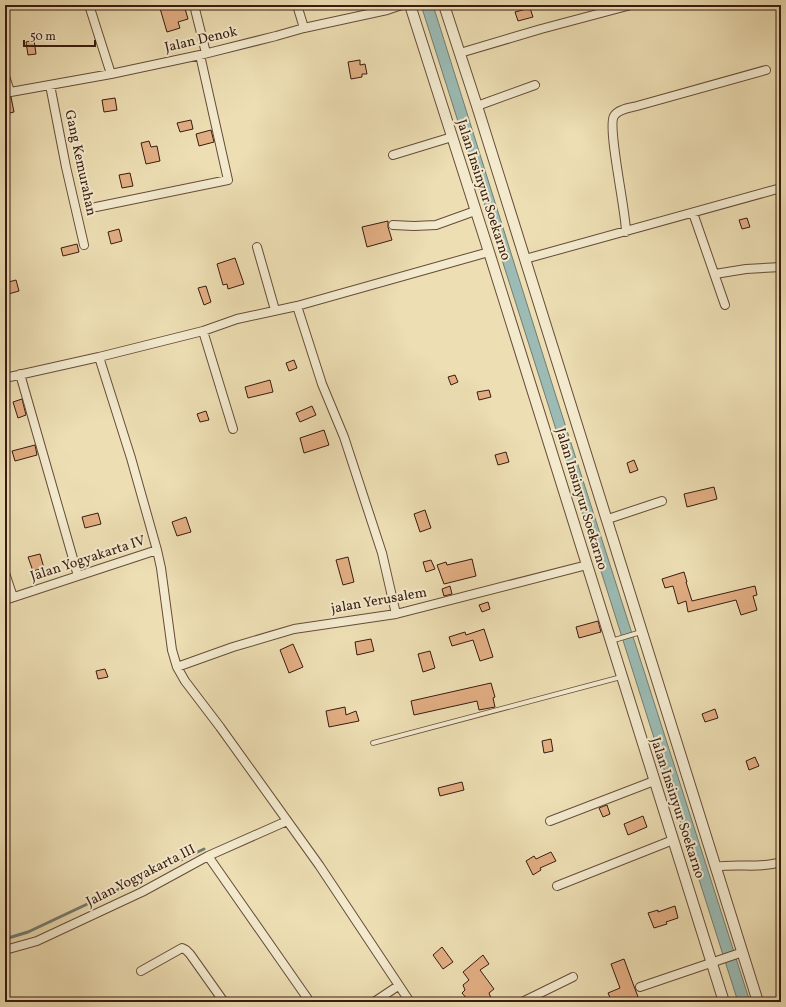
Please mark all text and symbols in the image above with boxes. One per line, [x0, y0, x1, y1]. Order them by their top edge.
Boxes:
scale bar [24, 22, 95, 48]
street label: Jalan Denok [163, 22, 240, 58]
text: 50 m [30, 29, 56, 45]
street label: Gang Kemurahan [59, 108, 101, 218]
street label: Jalan Insinyur Soekarno [451, 117, 515, 263]
street label: Jalan Insinyur Soekarno [550, 426, 612, 572]
street label: Jalan Yogyakarta IV [28, 531, 148, 587]
street label: jalan Yerusalem [330, 583, 428, 619]
street label: Jalan Insinyur Soekarno [645, 735, 709, 881]
street label: Jalan Yogyakarta III [83, 840, 199, 912]

